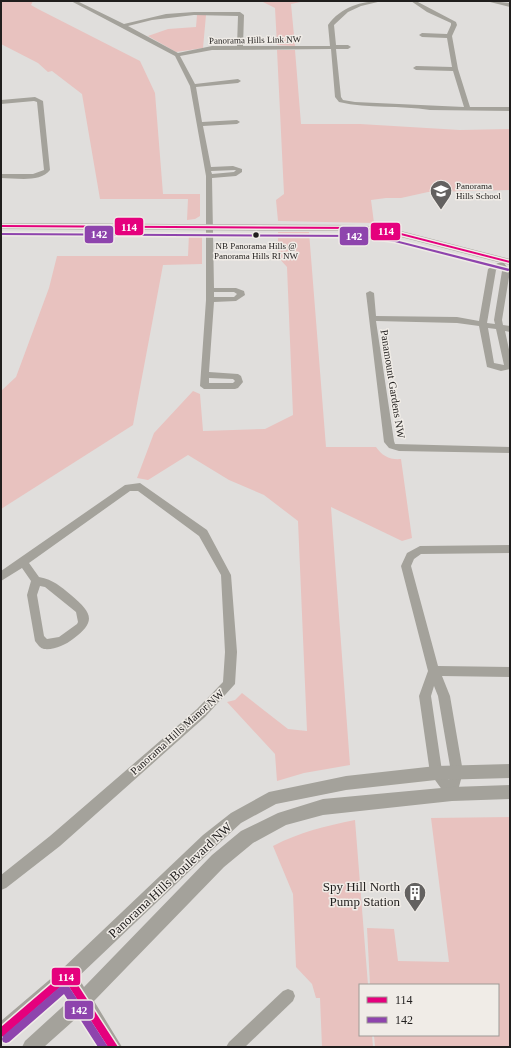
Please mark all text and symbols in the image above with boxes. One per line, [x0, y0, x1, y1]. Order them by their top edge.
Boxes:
street label: Panorama Hills Link NW [209, 34, 302, 46]
school or university icon: Panorama Hills School [428, 178, 454, 211]
place label: Panorama Hills School [456, 181, 501, 201]
line badge: 114 [114, 217, 144, 236]
text: 114 [121, 221, 137, 233]
line badge: 114 [370, 222, 401, 241]
line badge: 142 [84, 225, 114, 244]
text: 114 [378, 225, 394, 237]
line badge: 142 [339, 226, 369, 246]
text: 142 [91, 228, 108, 240]
marker: NB Panorama Hills @ Panorama Hills RI NW [251, 230, 261, 240]
text: 142 [346, 230, 363, 242]
place label: NB Panorama Hills @ Panorama Hills RI NW [214, 241, 299, 261]
street label: Panamount Gardens NW [378, 329, 408, 440]
street label: Panorama Hills Manor NW [128, 687, 227, 777]
street label: Panorama Hills Boulevard NW [105, 818, 235, 941]
place label: Spy Hill North Pump Station [323, 879, 400, 909]
building icon: Spy Hill North Pump Station [402, 880, 428, 913]
line badge: 114 [51, 967, 81, 986]
text: 114 [58, 971, 74, 983]
legend [359, 984, 499, 1036]
text: 114 [395, 993, 413, 1007]
line badge: 142 [64, 1000, 94, 1020]
text: 142 [71, 1004, 88, 1016]
text: 142 [395, 1013, 413, 1027]

